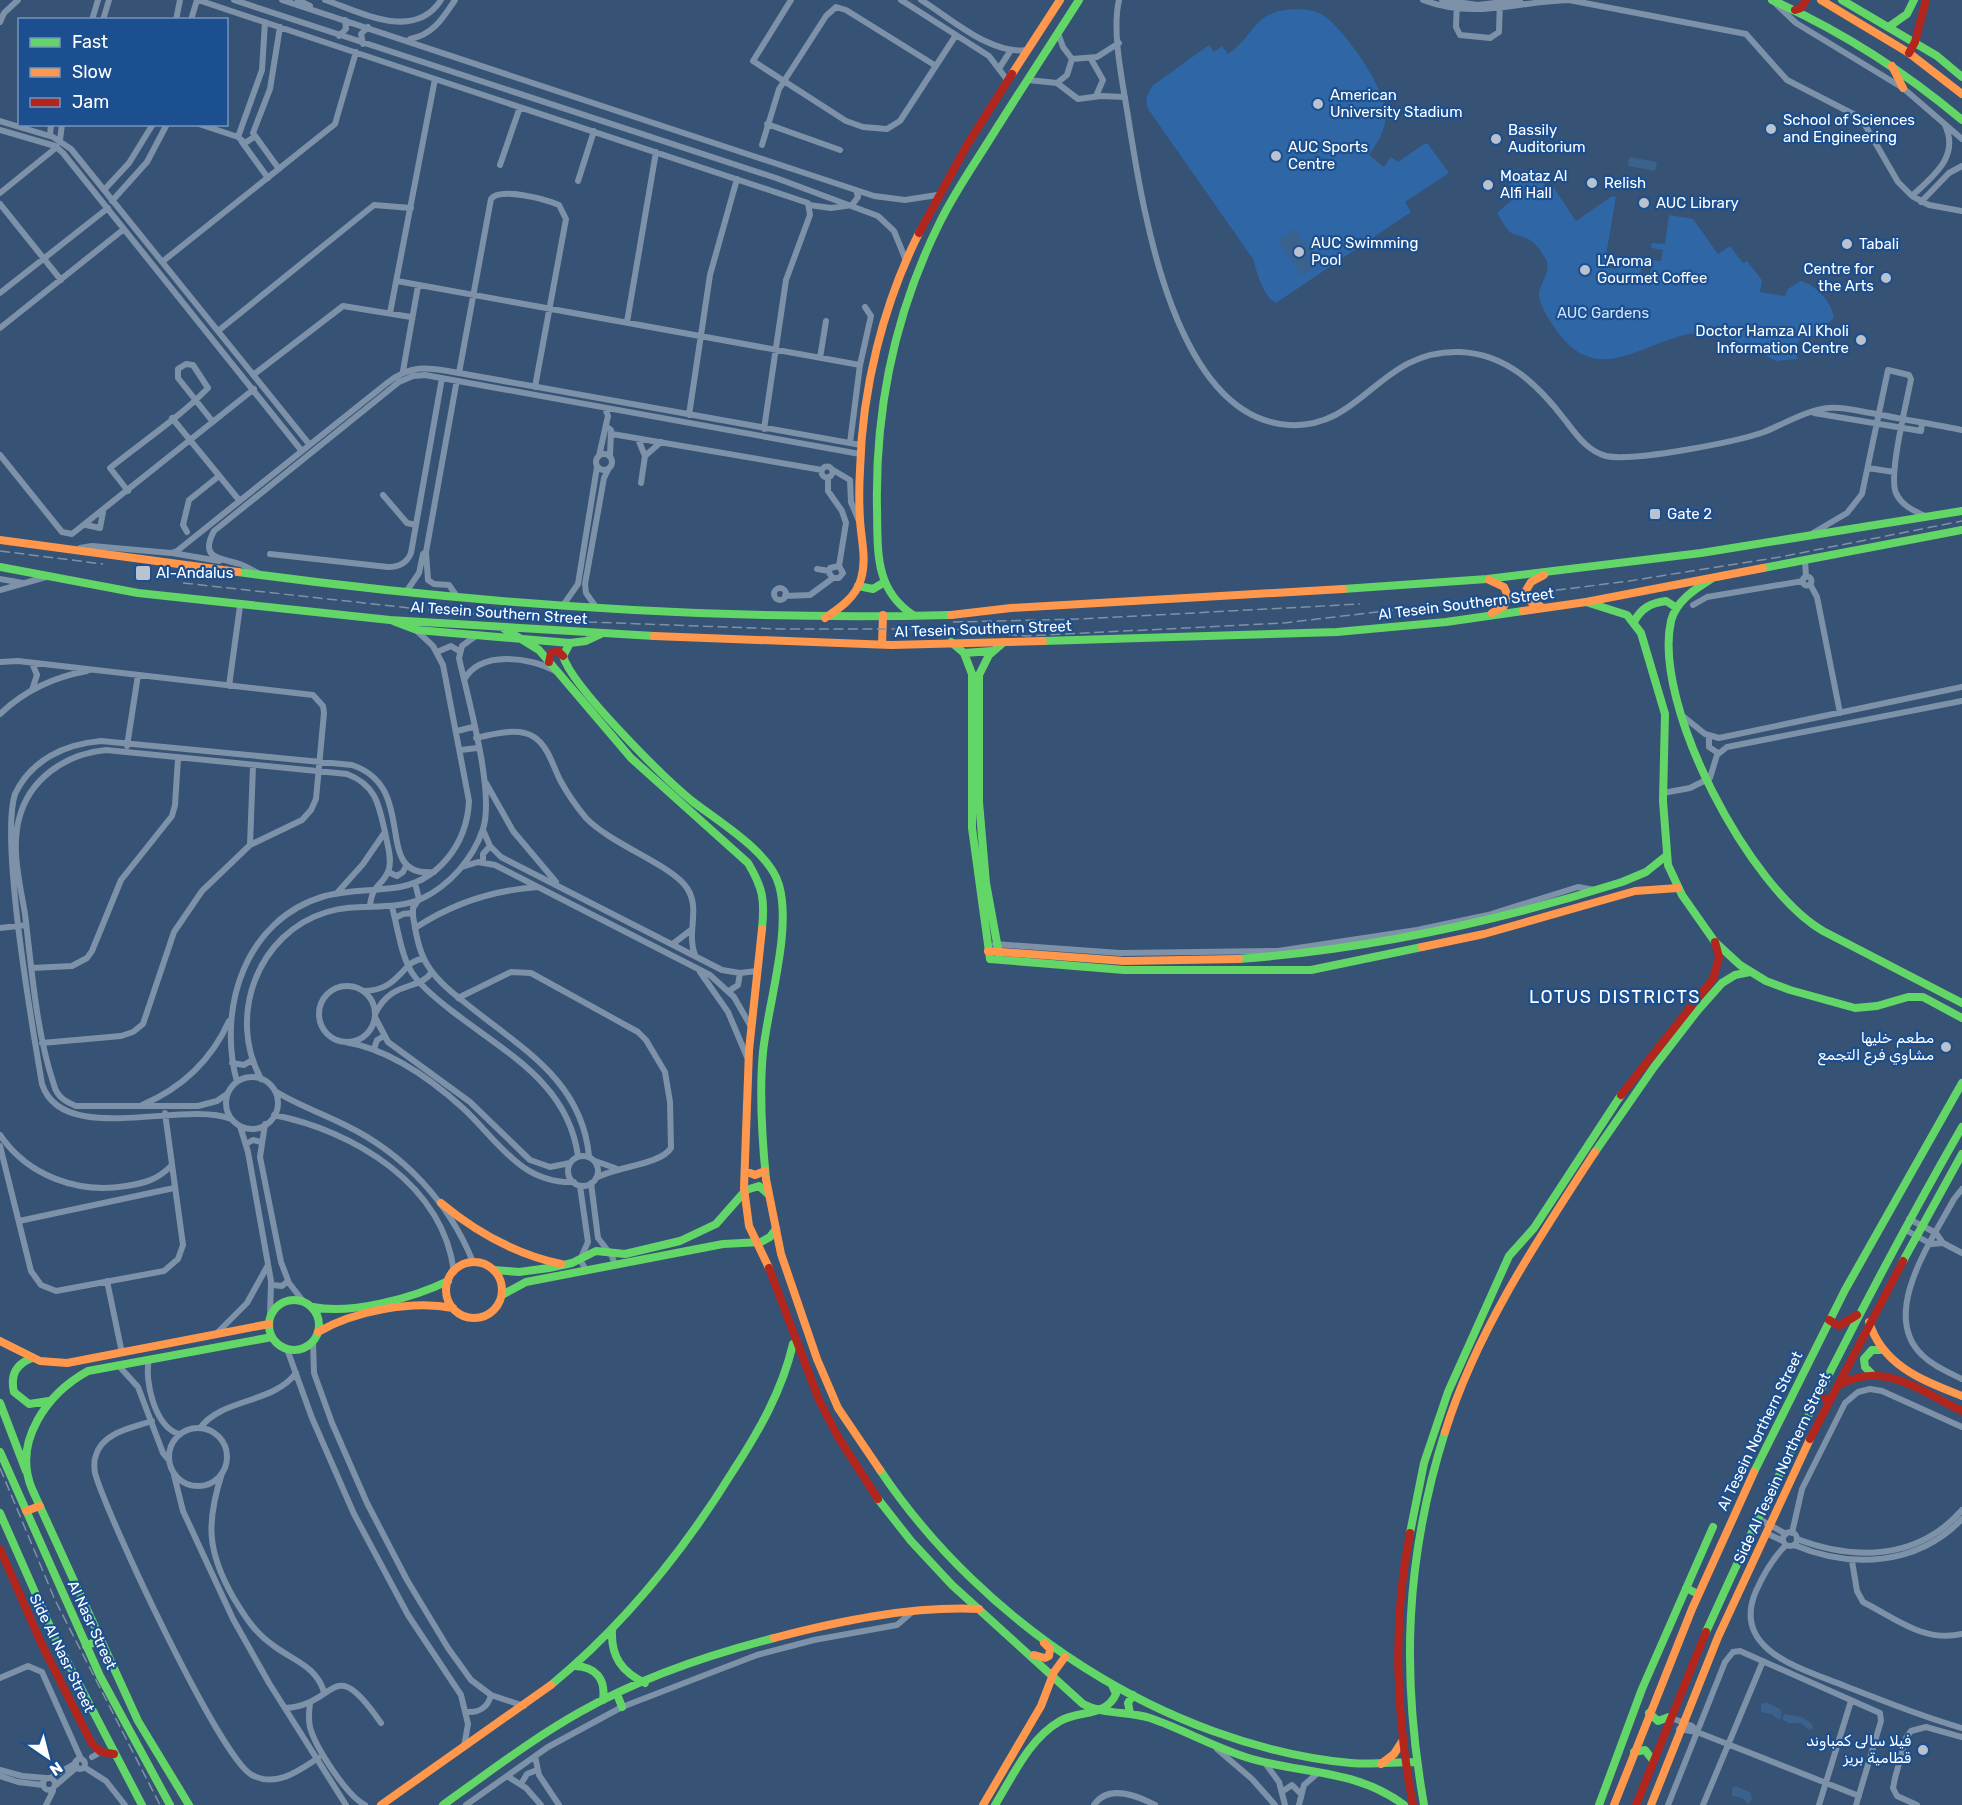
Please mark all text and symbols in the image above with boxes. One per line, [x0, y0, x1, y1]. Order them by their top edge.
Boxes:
legend [18, 18, 228, 126]
text: Fast [72, 31, 108, 53]
text: Slow [72, 61, 112, 83]
place label: American University Stadium [1330, 86, 1462, 121]
text: Jam [72, 91, 109, 113]
marker: American University Stadium [1311, 97, 1325, 111]
place label: School of Sciences and Engineering [1783, 111, 1915, 146]
place label: Bassily Auditorium [1508, 121, 1586, 156]
marker: School of Sciences and Engineering [1764, 122, 1778, 136]
marker: Bassily Auditorium [1489, 132, 1503, 146]
place label: AUC Sports Centre [1288, 138, 1368, 173]
marker: AUC Sports Centre [1269, 149, 1283, 163]
place label: Moataz Al Alfi Hall [1500, 167, 1567, 202]
place label: Relish [1604, 174, 1646, 192]
marker: Relish [1585, 176, 1599, 190]
marker: Moataz Al Alfi Hall [1481, 178, 1495, 192]
place label: AUC Library [1656, 194, 1739, 212]
marker: AUC Library [1637, 196, 1651, 210]
place label: AUC Swimming Pool [1311, 234, 1418, 269]
place label: Tabali [1859, 235, 1899, 253]
marker: Tabali [1840, 237, 1854, 251]
marker: AUC Swimming Pool [1292, 245, 1306, 259]
place label: L'Aroma Gourmet Coffee [1597, 252, 1707, 287]
place label: Centre for the Arts [1803, 260, 1874, 295]
marker: L'Aroma Gourmet Coffee [1578, 263, 1592, 277]
marker: Centre for the Arts [1879, 271, 1893, 285]
park label: AUC Gardens [1557, 304, 1649, 322]
place label: Doctor Hamza Al Kholi Information Centre [1695, 322, 1849, 357]
marker: Doctor Hamza Al Kholi Information Centre [1854, 333, 1868, 347]
place label: Gate 2 [1667, 505, 1712, 523]
marker: Gate 2 [1648, 507, 1662, 521]
marker: Al-Andalus [134, 564, 152, 582]
place label: Al-Andalus [156, 564, 234, 582]
street label: Al Tesein Southern Street [1377, 584, 1555, 624]
street label: Al Tesein Southern Street [410, 598, 588, 628]
street label: Al Tesein Southern Street [894, 617, 1072, 641]
district label: LOTUS DISTRICTS [1529, 986, 1701, 1008]
place label: مطعم خليها مشاوي فرع التجمع [1818, 1029, 1934, 1066]
marker: مطعم خليها مشاوي فرع التجمع [1939, 1040, 1953, 1054]
street label: Al Tesein Northern Street [1714, 1348, 1807, 1514]
street label: Side Al Tesein Northern Street [1730, 1370, 1834, 1566]
street label: Al Nasr Street [64, 1578, 121, 1672]
street label: Side Al Nasr Street [25, 1591, 99, 1715]
north arrow [18, 1727, 78, 1787]
place label: فيلا سالى كمباوند قطامية بريز [1806, 1732, 1911, 1767]
marker: فيلا سالى كمباوند قطامية بريز [1916, 1743, 1930, 1757]
text: N [46, 1758, 66, 1780]

